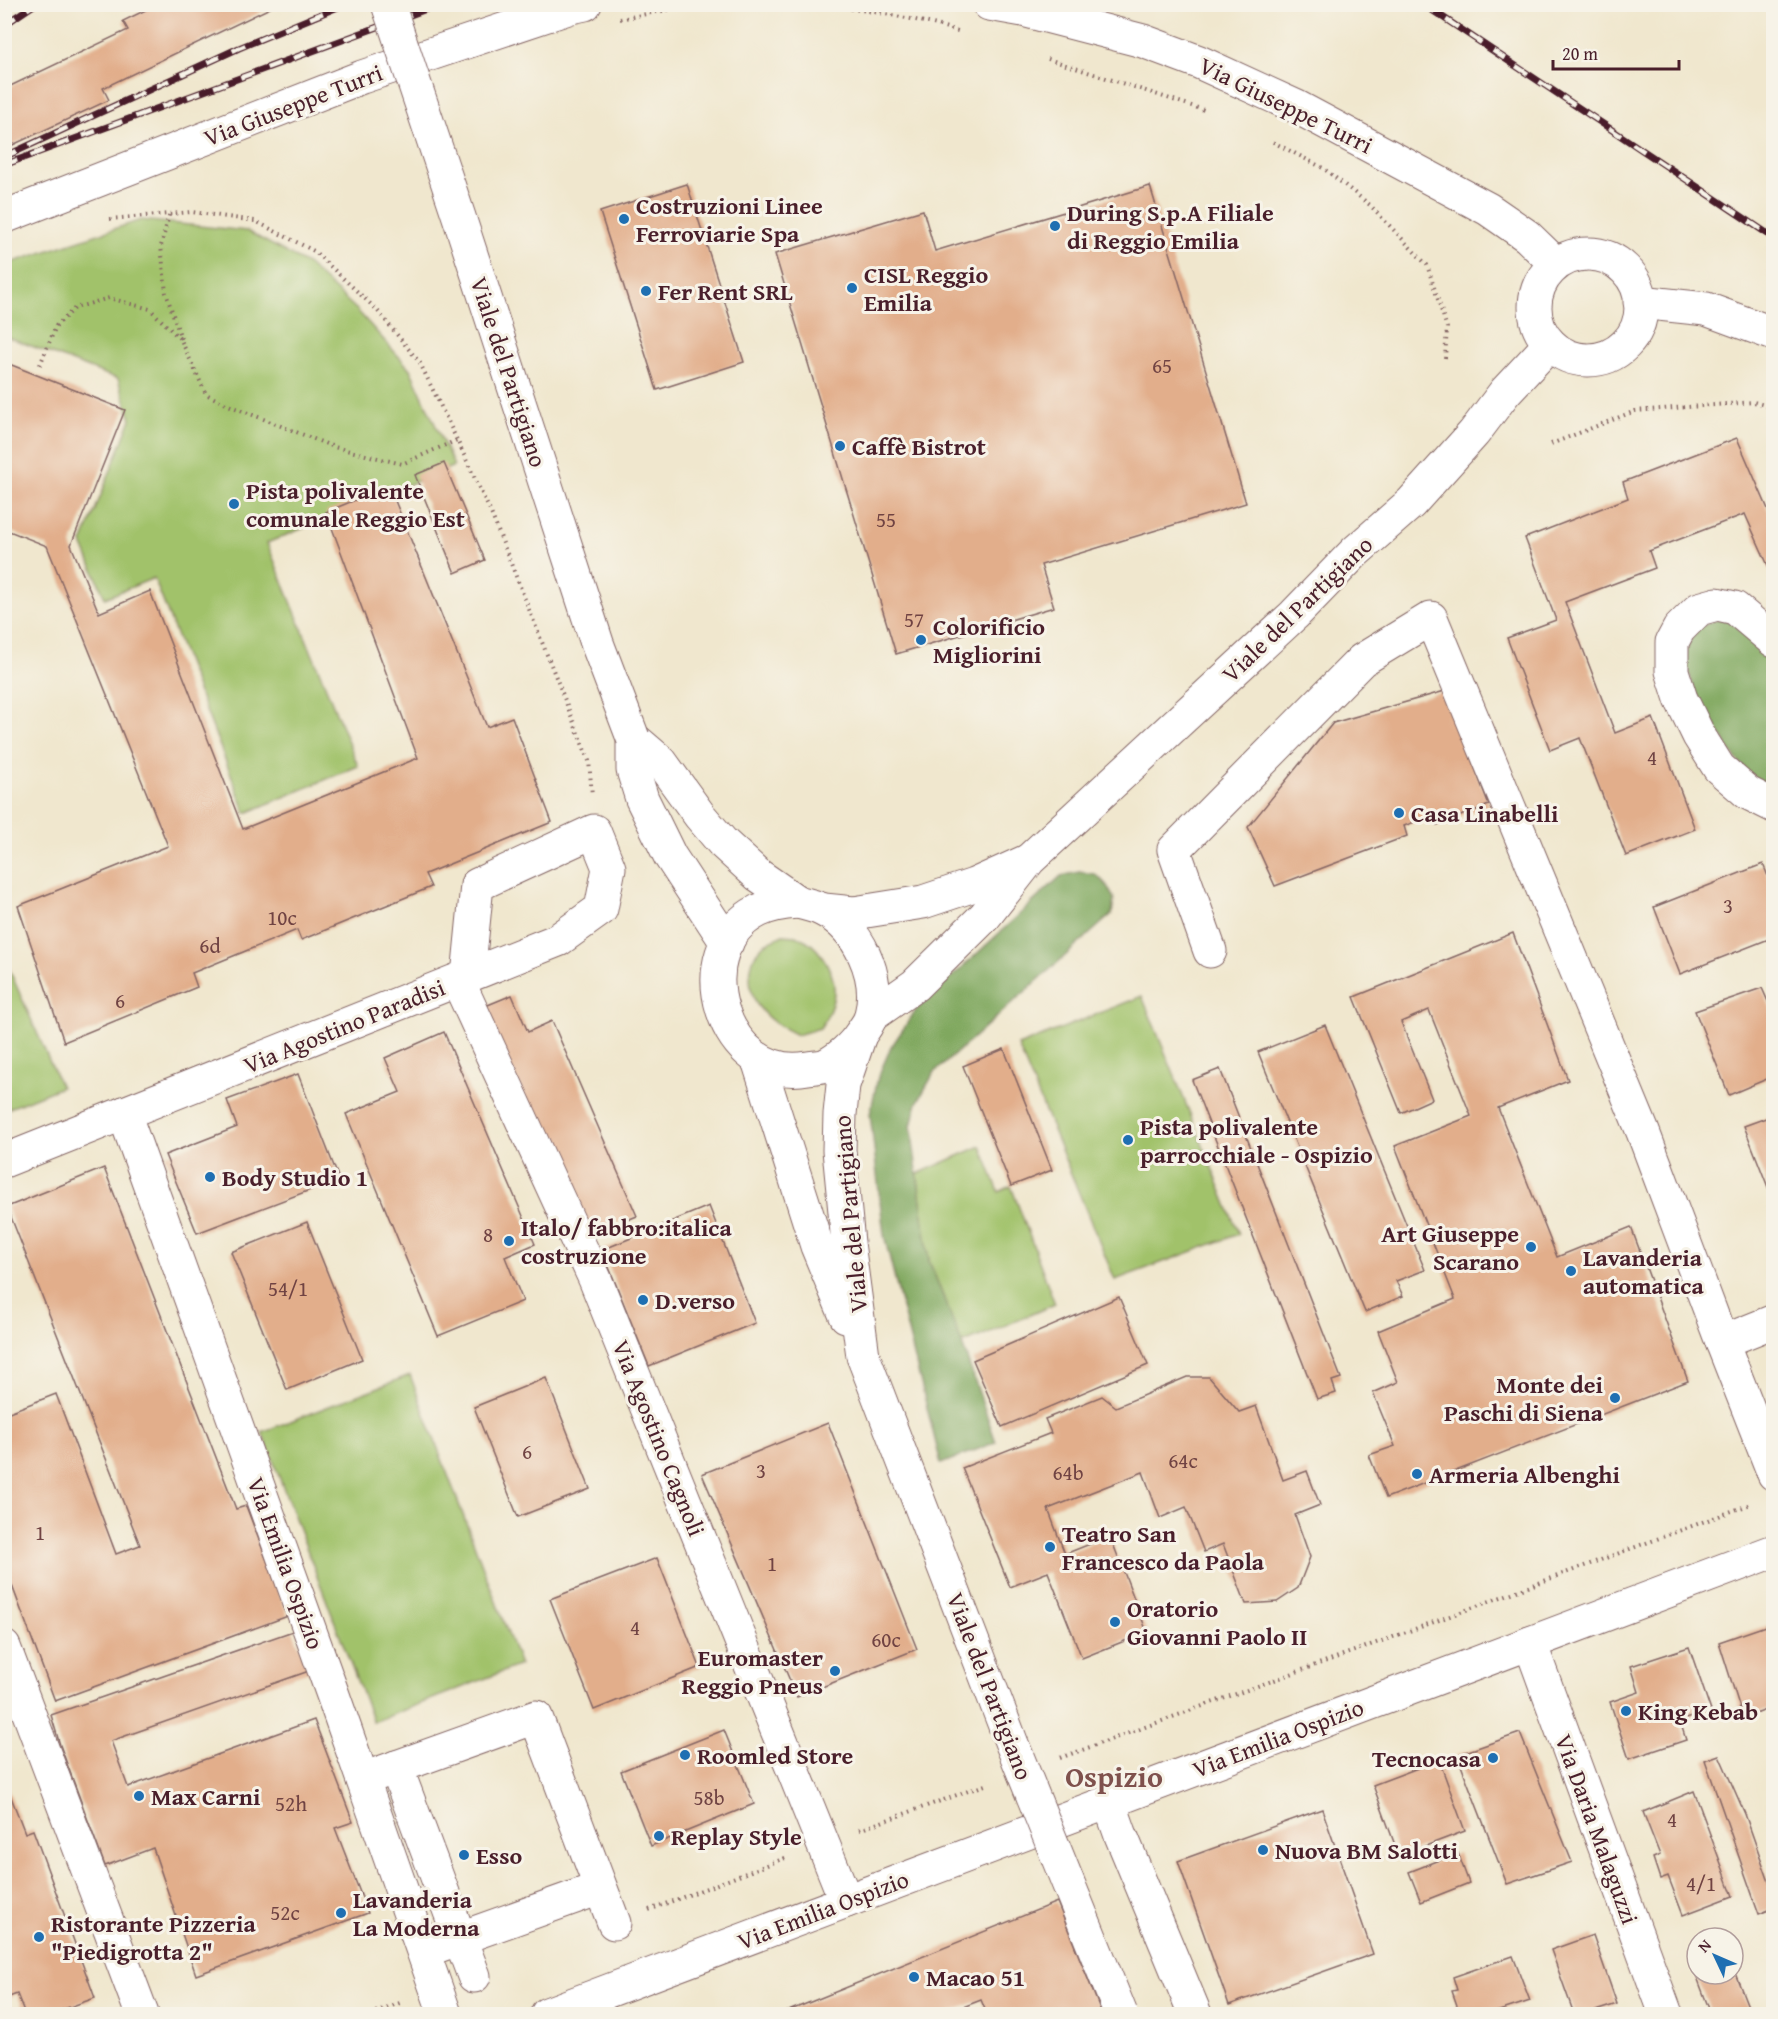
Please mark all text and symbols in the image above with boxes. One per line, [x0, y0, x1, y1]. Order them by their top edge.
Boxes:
scale bar [1553, 33, 1679, 71]
text: 20 m [1562, 40, 1598, 67]
street label: Via Giuseppe Turri [1193, 48, 1379, 162]
street label: Via Giuseppe Turri [198, 55, 388, 155]
place label: Costruzioni Linee Ferroviarie Spa [636, 188, 823, 251]
place label: During S.p.A Filiale di Reggio Emilia [1067, 195, 1274, 258]
marker: Costruzioni Linee Ferroviarie Spa [617, 212, 631, 226]
marker: During S.p.A Filiale di Reggio Emilia [1048, 219, 1062, 233]
place label: CISL Reggio Emilia [864, 257, 988, 320]
street label: Viale del Partigiano [462, 272, 556, 472]
place label: Fer Rent SRL [658, 274, 793, 309]
marker: CISL Reggio Emilia [845, 281, 859, 295]
marker: Fer Rent SRL [639, 284, 653, 298]
house number: 65 [1152, 350, 1172, 381]
place label: Caffè Bistrot [852, 429, 986, 464]
marker: Caffè Bistrot [833, 439, 847, 453]
place label: Pista polivalente comunale Reggio Est [246, 473, 465, 536]
marker: Pista polivalente comunale Reggio Est [227, 497, 241, 511]
house number: 55 [876, 504, 896, 535]
street label: Viale del Partigiano [1214, 528, 1380, 690]
house number: 57 [904, 604, 924, 635]
place label: Colorificio Migliorini [933, 609, 1045, 672]
marker: Colorificio Migliorini [914, 633, 928, 647]
house number: 4 [1647, 742, 1657, 773]
place label: Casa Linabelli [1411, 796, 1558, 831]
marker: Casa Linabelli [1392, 806, 1406, 820]
house number: 3 [1723, 890, 1733, 921]
house number: 10c [267, 902, 297, 933]
house number: 6d [199, 930, 221, 961]
street label: Via Agostino Paradisi [238, 969, 450, 1082]
house number: 6 [115, 985, 125, 1016]
place label: Pista polivalente parrocchiale - Ospizio [1140, 1109, 1373, 1172]
street label: Viale del Partigiano [824, 1114, 876, 1314]
marker: Pista polivalente parrocchiale - Ospizio [1121, 1133, 1135, 1147]
place label: Body Studio 1 [222, 1160, 368, 1195]
marker: Body Studio 1 [203, 1170, 217, 1184]
place label: Italo/ fabbro:italica costruzione [521, 1210, 732, 1273]
place label: Art Giuseppe Scarano [1381, 1216, 1519, 1279]
house number: 8 [483, 1219, 493, 1250]
marker: Italo/ fabbro:italica costruzione [502, 1234, 516, 1248]
marker: Art Giuseppe Scarano [1524, 1240, 1538, 1254]
place label: Lavanderia automatica [1583, 1240, 1704, 1303]
marker: Lavanderia automatica [1564, 1264, 1578, 1278]
house number: 54/1 [268, 1273, 308, 1304]
place label: D.verso [655, 1283, 735, 1318]
marker: D.verso [636, 1293, 650, 1307]
street label: Via Agostino Cagnoli [604, 1335, 714, 1542]
place label: Monte dei Paschi di Siena [1444, 1367, 1604, 1430]
marker: Monte dei Paschi di Siena [1608, 1391, 1622, 1405]
house number: 6 [522, 1436, 532, 1467]
house number: 64c [1168, 1445, 1198, 1476]
house number: 3 [756, 1455, 766, 1486]
house number: 64b [1052, 1457, 1084, 1488]
place label: Armeria Albenghi [1429, 1457, 1620, 1492]
marker: Armeria Albenghi [1410, 1467, 1424, 1481]
street label: Via Emilia Ospizio [239, 1472, 333, 1654]
place label: Teatro San Francesco da Paola [1062, 1516, 1265, 1579]
house number: 1 [35, 1517, 45, 1548]
marker: Teatro San Francesco da Paola [1043, 1540, 1057, 1554]
house number: 1 [767, 1548, 777, 1579]
street label: Viale del Partigiano [938, 1587, 1042, 1785]
place label: Oratorio Giovanni Paolo II [1127, 1591, 1307, 1654]
house number: 4 [630, 1612, 640, 1643]
marker: Oratorio Giovanni Paolo II [1108, 1615, 1122, 1629]
house number: 60c [871, 1624, 901, 1655]
place label: Euromaster Reggio Pneus [682, 1640, 823, 1703]
marker: Euromaster Reggio Pneus [828, 1664, 842, 1678]
street label: Via Emilia Ospizio [1187, 1689, 1369, 1787]
place label: King Kebab [1638, 1694, 1758, 1729]
marker: King Kebab [1619, 1704, 1633, 1718]
street label: Via Daria Malaguzzi [1546, 1729, 1648, 1929]
place label: Roomled Store [697, 1738, 853, 1773]
place label: Tecnocasa [1372, 1741, 1482, 1776]
marker: Roomled Store [678, 1748, 692, 1762]
marker: Tecnocasa [1486, 1751, 1500, 1765]
district label: Ospizio [1065, 1754, 1163, 1798]
place label: Max Carni [151, 1779, 260, 1814]
house number: 58b [693, 1782, 725, 1813]
house number: 52h [275, 1788, 307, 1819]
marker: Max Carni [132, 1789, 146, 1803]
house number: 4 [1667, 1804, 1677, 1835]
place label: Replay Style [671, 1819, 802, 1854]
marker: Replay Style [652, 1829, 666, 1843]
place label: Nuova BM Salotti [1275, 1833, 1458, 1868]
place label: Esso [476, 1838, 522, 1873]
marker: Nuova BM Salotti [1256, 1843, 1270, 1857]
marker: Esso [457, 1848, 471, 1862]
street label: Via Emilia Ospizio [732, 1861, 914, 1959]
house number: 4/1 [1686, 1868, 1716, 1899]
place label: Lavanderia La Moderna [353, 1882, 480, 1945]
house number: 52c [270, 1897, 300, 1928]
place label: Ristorante Pizzeria "Piedigrotta 2" [51, 1906, 256, 1969]
marker: Lavanderia La Moderna [334, 1906, 348, 1920]
north arrow [1685, 1926, 1745, 1986]
marker: Ristorante Pizzeria "Piedigrotta 2" [32, 1930, 46, 1944]
text: N [1692, 1933, 1717, 1958]
place label: Macao 51 [926, 1960, 1025, 1995]
marker: Macao 51 [907, 1970, 921, 1984]

